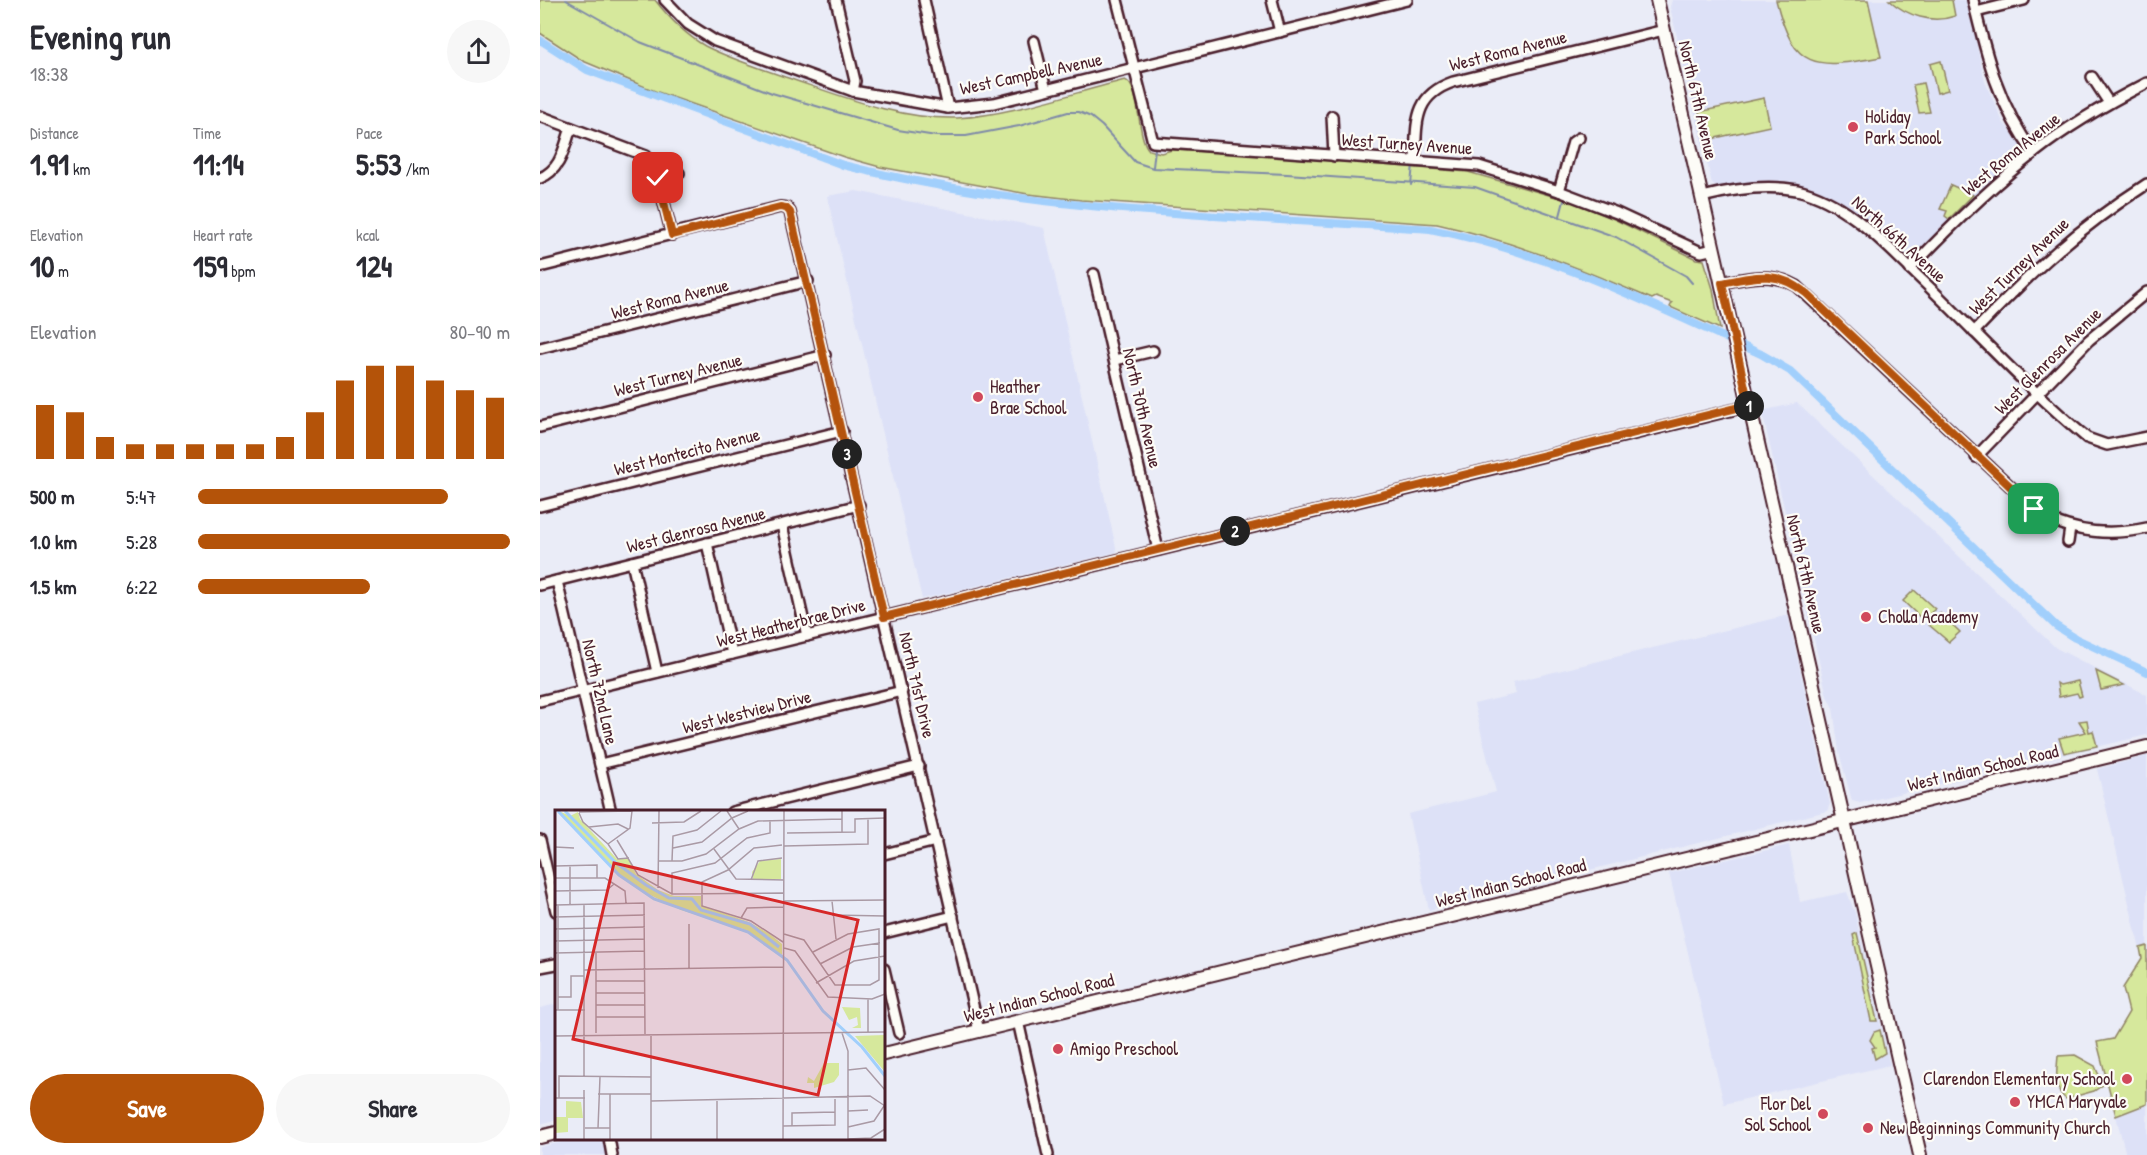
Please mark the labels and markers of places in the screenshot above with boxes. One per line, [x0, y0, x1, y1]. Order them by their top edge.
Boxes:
place label: Holiday Park School [1865, 104, 1942, 150]
marker: Holiday Park School [1846, 120, 1860, 134]
pin [632, 152, 683, 203]
place label: Heather Brae School [990, 374, 1067, 420]
marker: Heather Brae School [971, 390, 985, 404]
pin: 1 [1734, 391, 1764, 421]
pin: 3 [832, 439, 862, 469]
pin [2008, 483, 2059, 534]
pin: 2 [1220, 516, 1250, 546]
place label: Cholla Academy [1878, 604, 1979, 629]
marker: Cholla Academy [1859, 610, 1873, 624]
place label: Amigo Preschool [1070, 1036, 1178, 1061]
marker: Amigo Preschool [1051, 1042, 1065, 1056]
place label: Clarendon Elementary School [1923, 1066, 2115, 1091]
marker: Clarendon Elementary School [2120, 1072, 2134, 1086]
place label: YMCA Maryvale [2027, 1089, 2127, 1114]
place label: Flor Del Sol School [1744, 1091, 1811, 1137]
marker: YMCA Maryvale [2008, 1095, 2022, 1109]
marker: Flor Del Sol School [1816, 1107, 1830, 1121]
place label: New Beginnings Community Church [1880, 1115, 2111, 1140]
marker: New Beginnings Community Church [1861, 1121, 1875, 1135]

